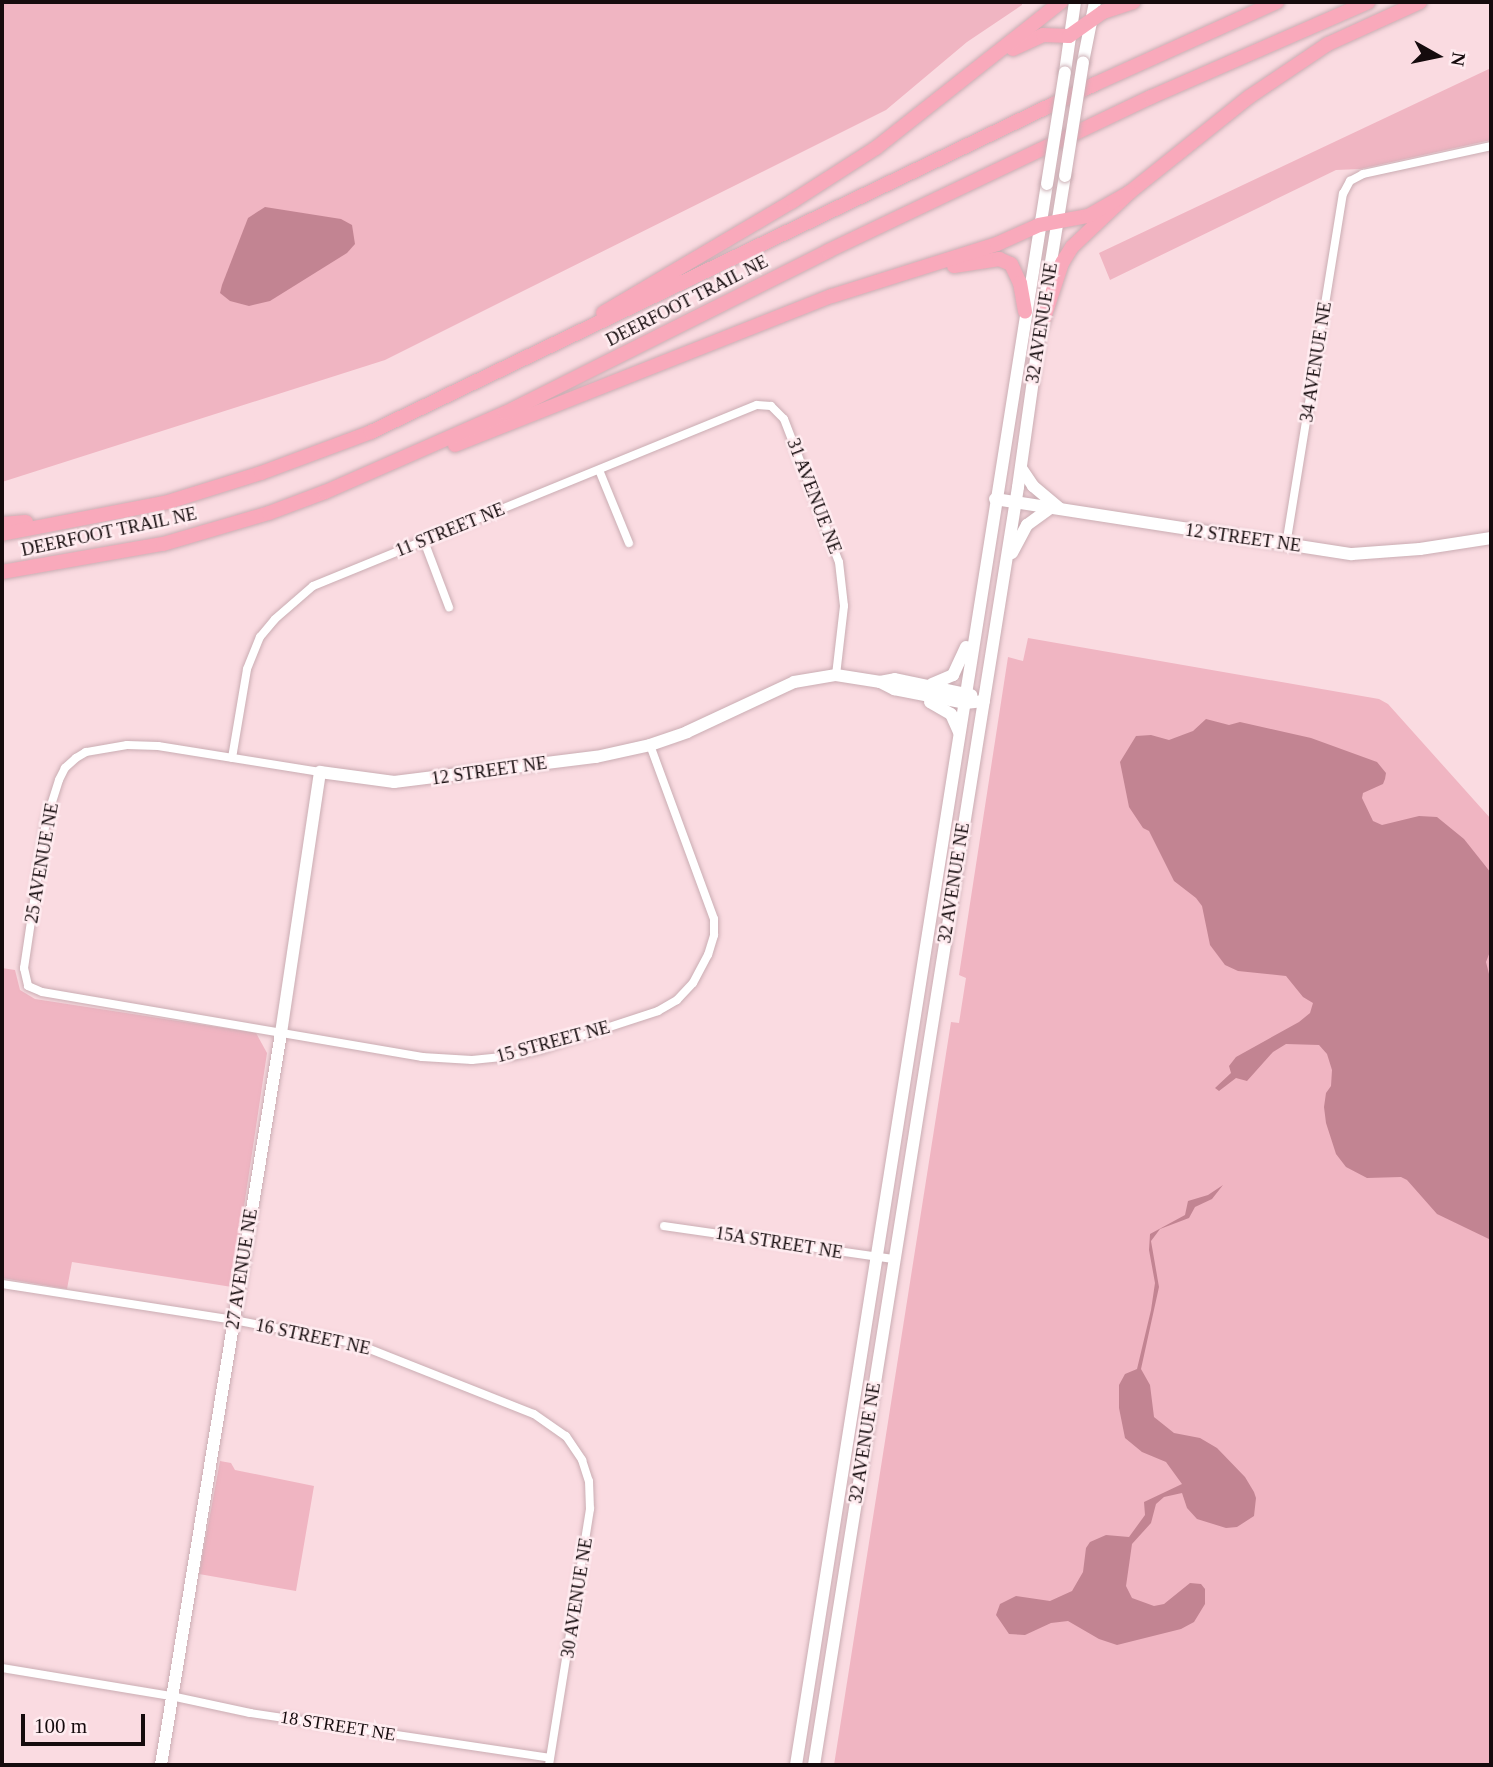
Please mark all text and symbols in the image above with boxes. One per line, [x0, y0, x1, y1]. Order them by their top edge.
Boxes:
north arrow [1402, 21, 1472, 91]
text: N [1447, 51, 1470, 68]
street label: DEERFOOT TRAIL NE [602, 251, 772, 351]
street label: 32 AVENUE NE [1022, 261, 1062, 385]
street label: 34 AVENUE NE [1296, 300, 1336, 424]
street label: 31 AVENUE NE [782, 435, 846, 557]
street label: 11 STREET NE [392, 498, 508, 562]
street label: DEERFOOT TRAIL NE [19, 503, 199, 561]
street label: 12 STREET NE [1184, 519, 1302, 557]
street label: 12 STREET NE [430, 752, 548, 790]
street label: 25 AVENUE NE [21, 801, 63, 925]
street label: 32 AVENUE NE [934, 821, 974, 945]
street label: 15 STREET NE [494, 1016, 612, 1068]
street label: 27 AVENUE NE [222, 1207, 262, 1331]
street label: 15A STREET NE [713, 1222, 845, 1264]
street label: 16 STREET NE [254, 1314, 372, 1360]
street label: 32 AVENUE NE [845, 1381, 885, 1505]
street label: 30 AVENUE NE [557, 1536, 597, 1660]
scale bar [24, 1700, 149, 1744]
street label: 18 STREET NE [279, 1706, 397, 1746]
text: 100 m [34, 1714, 87, 1738]

